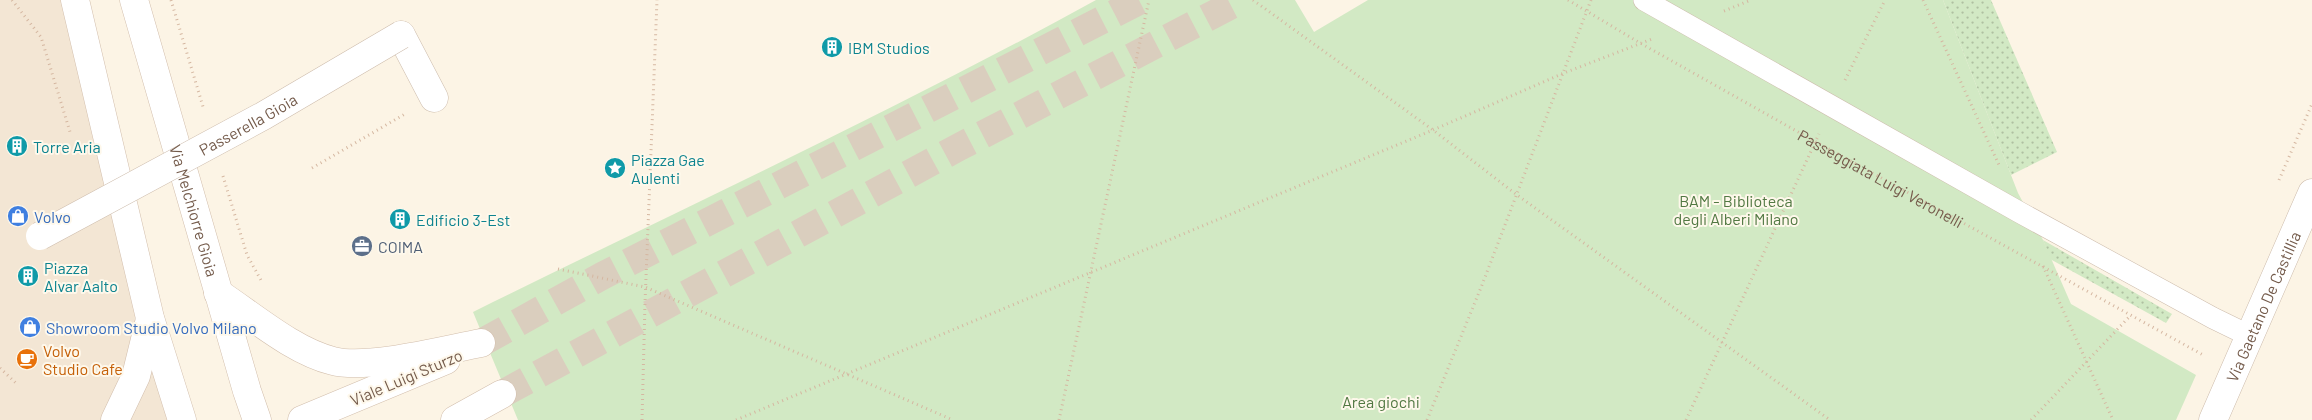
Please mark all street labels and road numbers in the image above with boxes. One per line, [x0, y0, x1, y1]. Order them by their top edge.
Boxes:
street label: Passerella Gioia [195, 89, 300, 158]
street label: Passeggiata Luigi Veronelli [1795, 125, 1967, 231]
street label: Via Melchiorre Gioia [167, 142, 223, 279]
street label: Via Gaetano De Castillia [2221, 228, 2304, 385]
street label: Viale Luigi Sturzo [347, 345, 465, 409]

